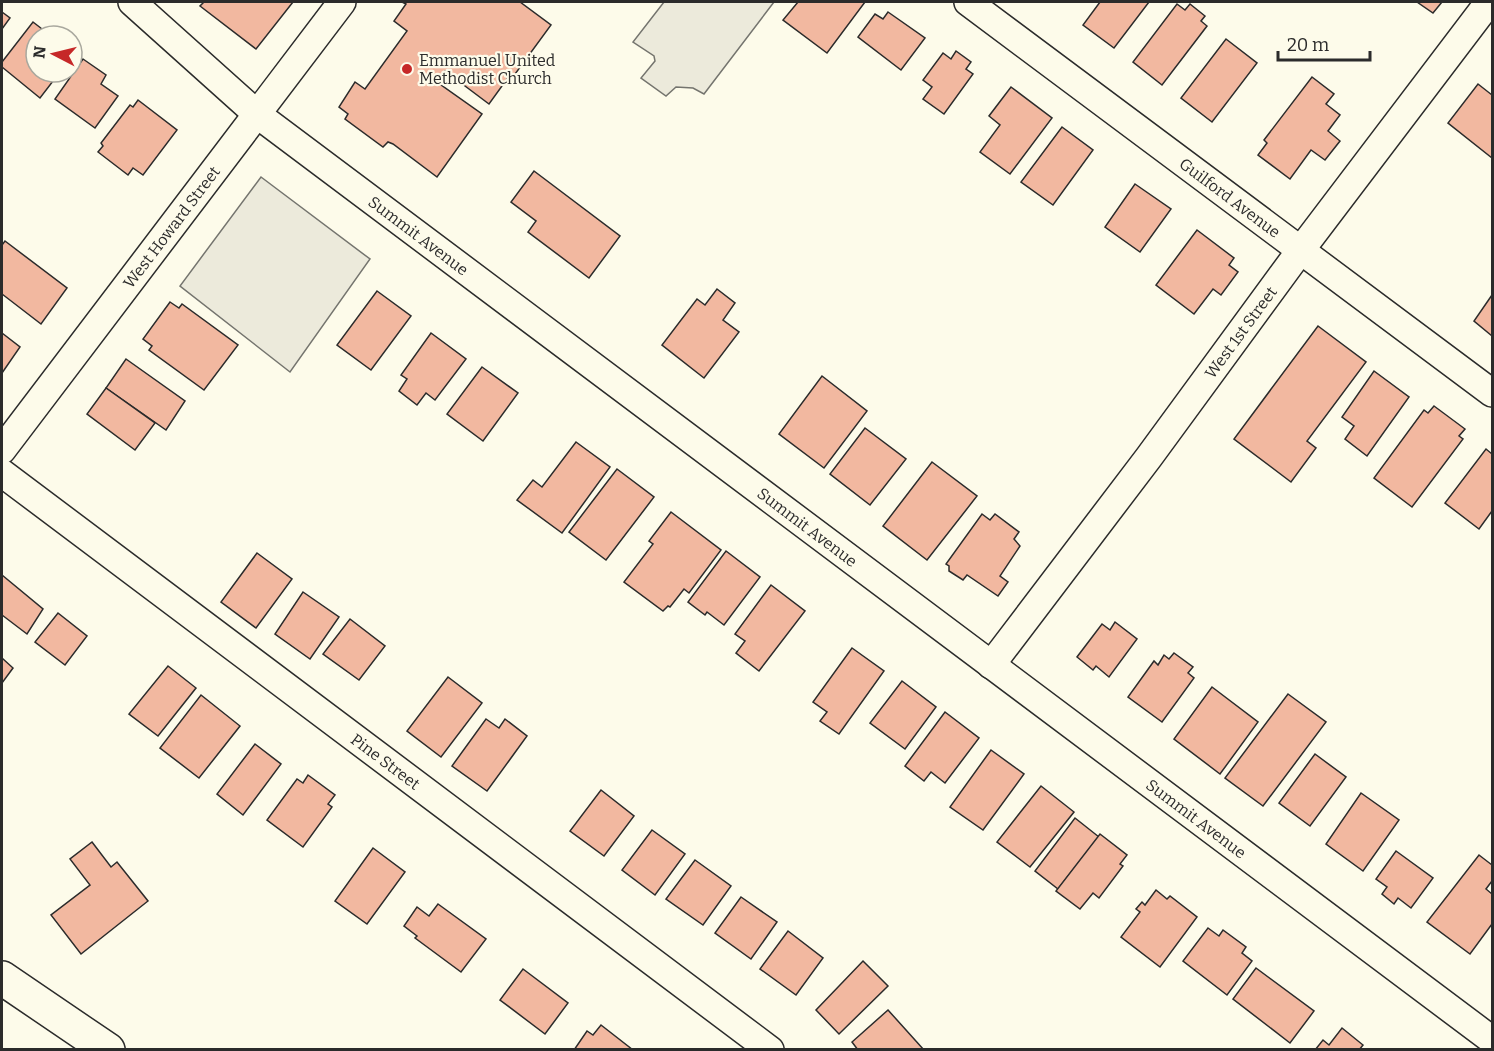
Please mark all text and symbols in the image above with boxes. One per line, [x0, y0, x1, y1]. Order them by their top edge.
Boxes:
north arrow [24, 24, 84, 84]
scale bar [1278, 24, 1370, 62]
text: 20 m [1287, 34, 1329, 56]
text: N [29, 45, 50, 60]
place label: Emmanuel United Methodist Church [419, 51, 556, 88]
marker: Emmanuel United Methodist Church [400, 62, 414, 76]
street label: Guilford Avenue [1176, 154, 1284, 242]
street label: West Howard Street [119, 162, 224, 292]
street label: Summit Avenue [365, 192, 472, 279]
street label: West 1st Street [1201, 283, 1281, 382]
street label: Summit Avenue [754, 484, 861, 571]
street label: Pine Street [347, 730, 424, 794]
street label: Summit Avenue [1142, 775, 1250, 862]

